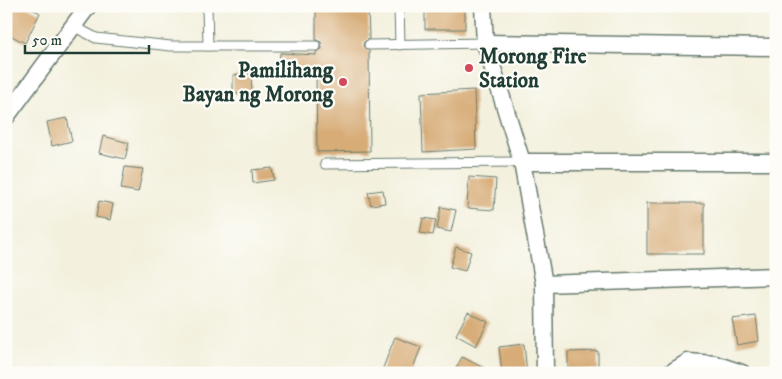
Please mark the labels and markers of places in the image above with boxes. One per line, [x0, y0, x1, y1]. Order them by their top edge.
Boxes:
place label: Morong Fire Station [479, 44, 587, 94]
place label: Pamilihang Bayan ng Morong [183, 58, 334, 108]
marker: Morong Fire Station [463, 62, 475, 74]
marker: Pamilihang Bayan ng Morong [337, 76, 349, 88]

